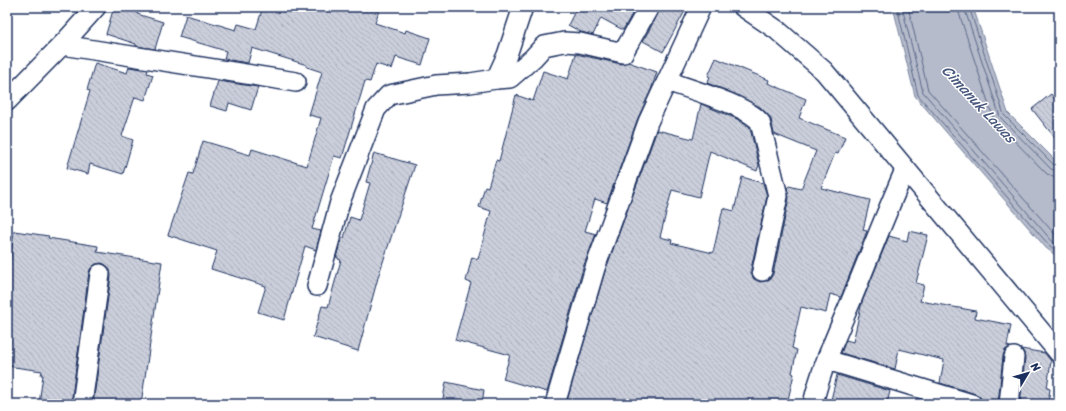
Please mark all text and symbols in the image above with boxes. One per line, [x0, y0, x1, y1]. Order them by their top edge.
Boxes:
water label: Cimanuk Lawas [935, 59, 1024, 151]
north arrow [1008, 353, 1048, 393]
text: N [1025, 358, 1046, 376]

